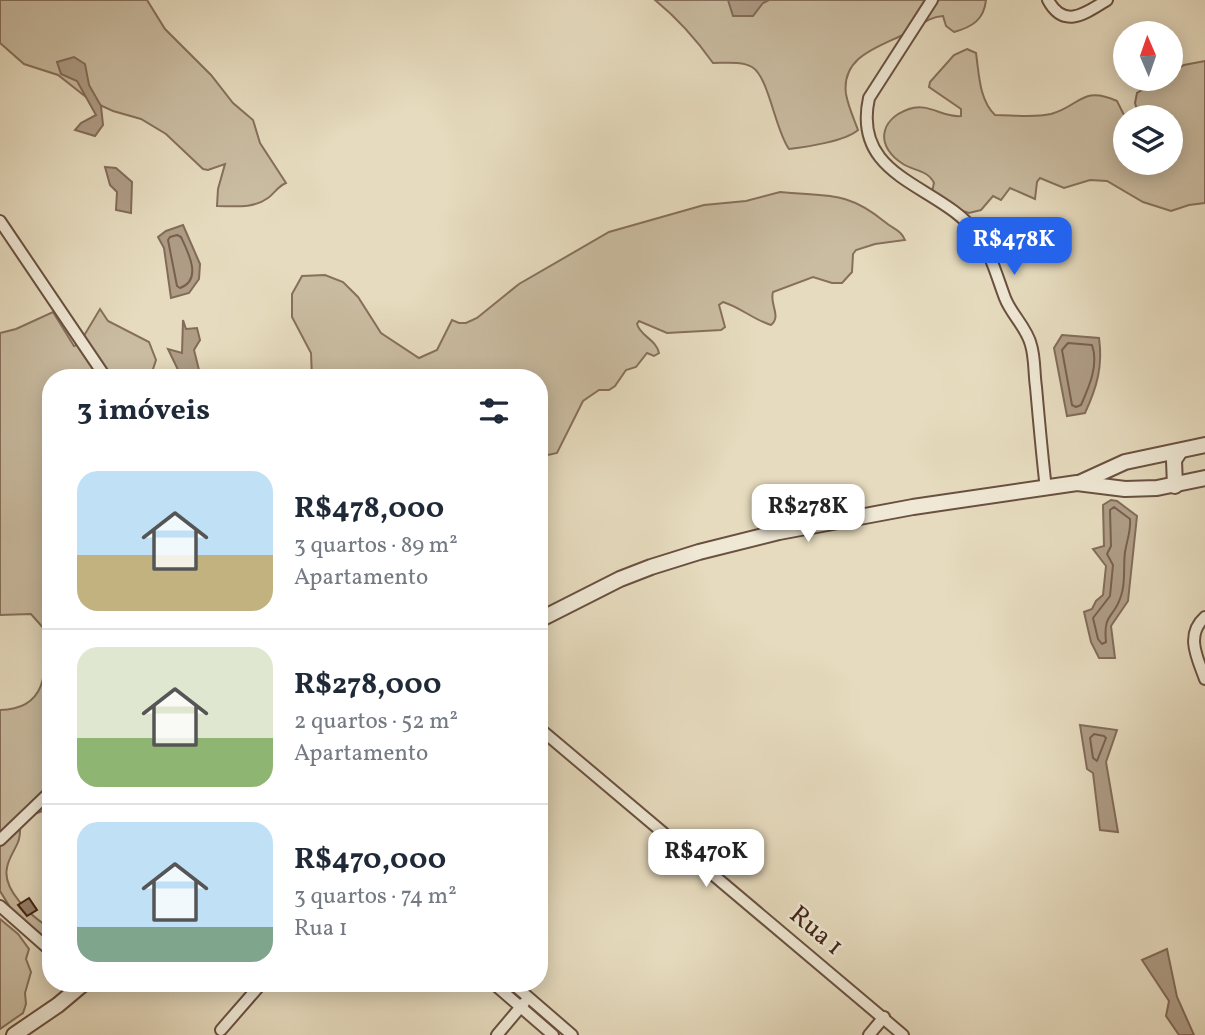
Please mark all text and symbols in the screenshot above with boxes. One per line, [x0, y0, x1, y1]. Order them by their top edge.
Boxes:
north arrow [1113, 21, 1183, 91]
map controls [1113, 21, 1183, 175]
button: layers [1113, 105, 1183, 175]
pin: R$478K [957, 218, 1071, 277]
text: R$478K [973, 224, 1055, 256]
text: 3 imóveis [77, 390, 210, 432]
icon: filters [475, 392, 513, 430]
pin: R$278K [751, 484, 865, 544]
text: R$478,000 [294, 488, 444, 530]
text: R$278K [768, 491, 848, 523]
icon: home [133, 499, 217, 583]
text: 3 quartos · 89 m² [294, 530, 458, 562]
text: Apartamento [294, 562, 428, 594]
text: R$278,000 [294, 664, 442, 706]
icon: home [133, 675, 217, 759]
text: 2 quartos · 52 m² [294, 706, 458, 738]
text: Apartamento [294, 738, 428, 770]
pin: R$470K [649, 830, 763, 889]
text: R$470K [664, 836, 748, 868]
text: R$470,000 [294, 839, 446, 881]
icon: home [133, 850, 217, 934]
text: 3 quartos · 74 m² [294, 881, 457, 913]
street label: Rua 1 [781, 898, 851, 964]
text: Rua 1 [294, 913, 348, 945]

